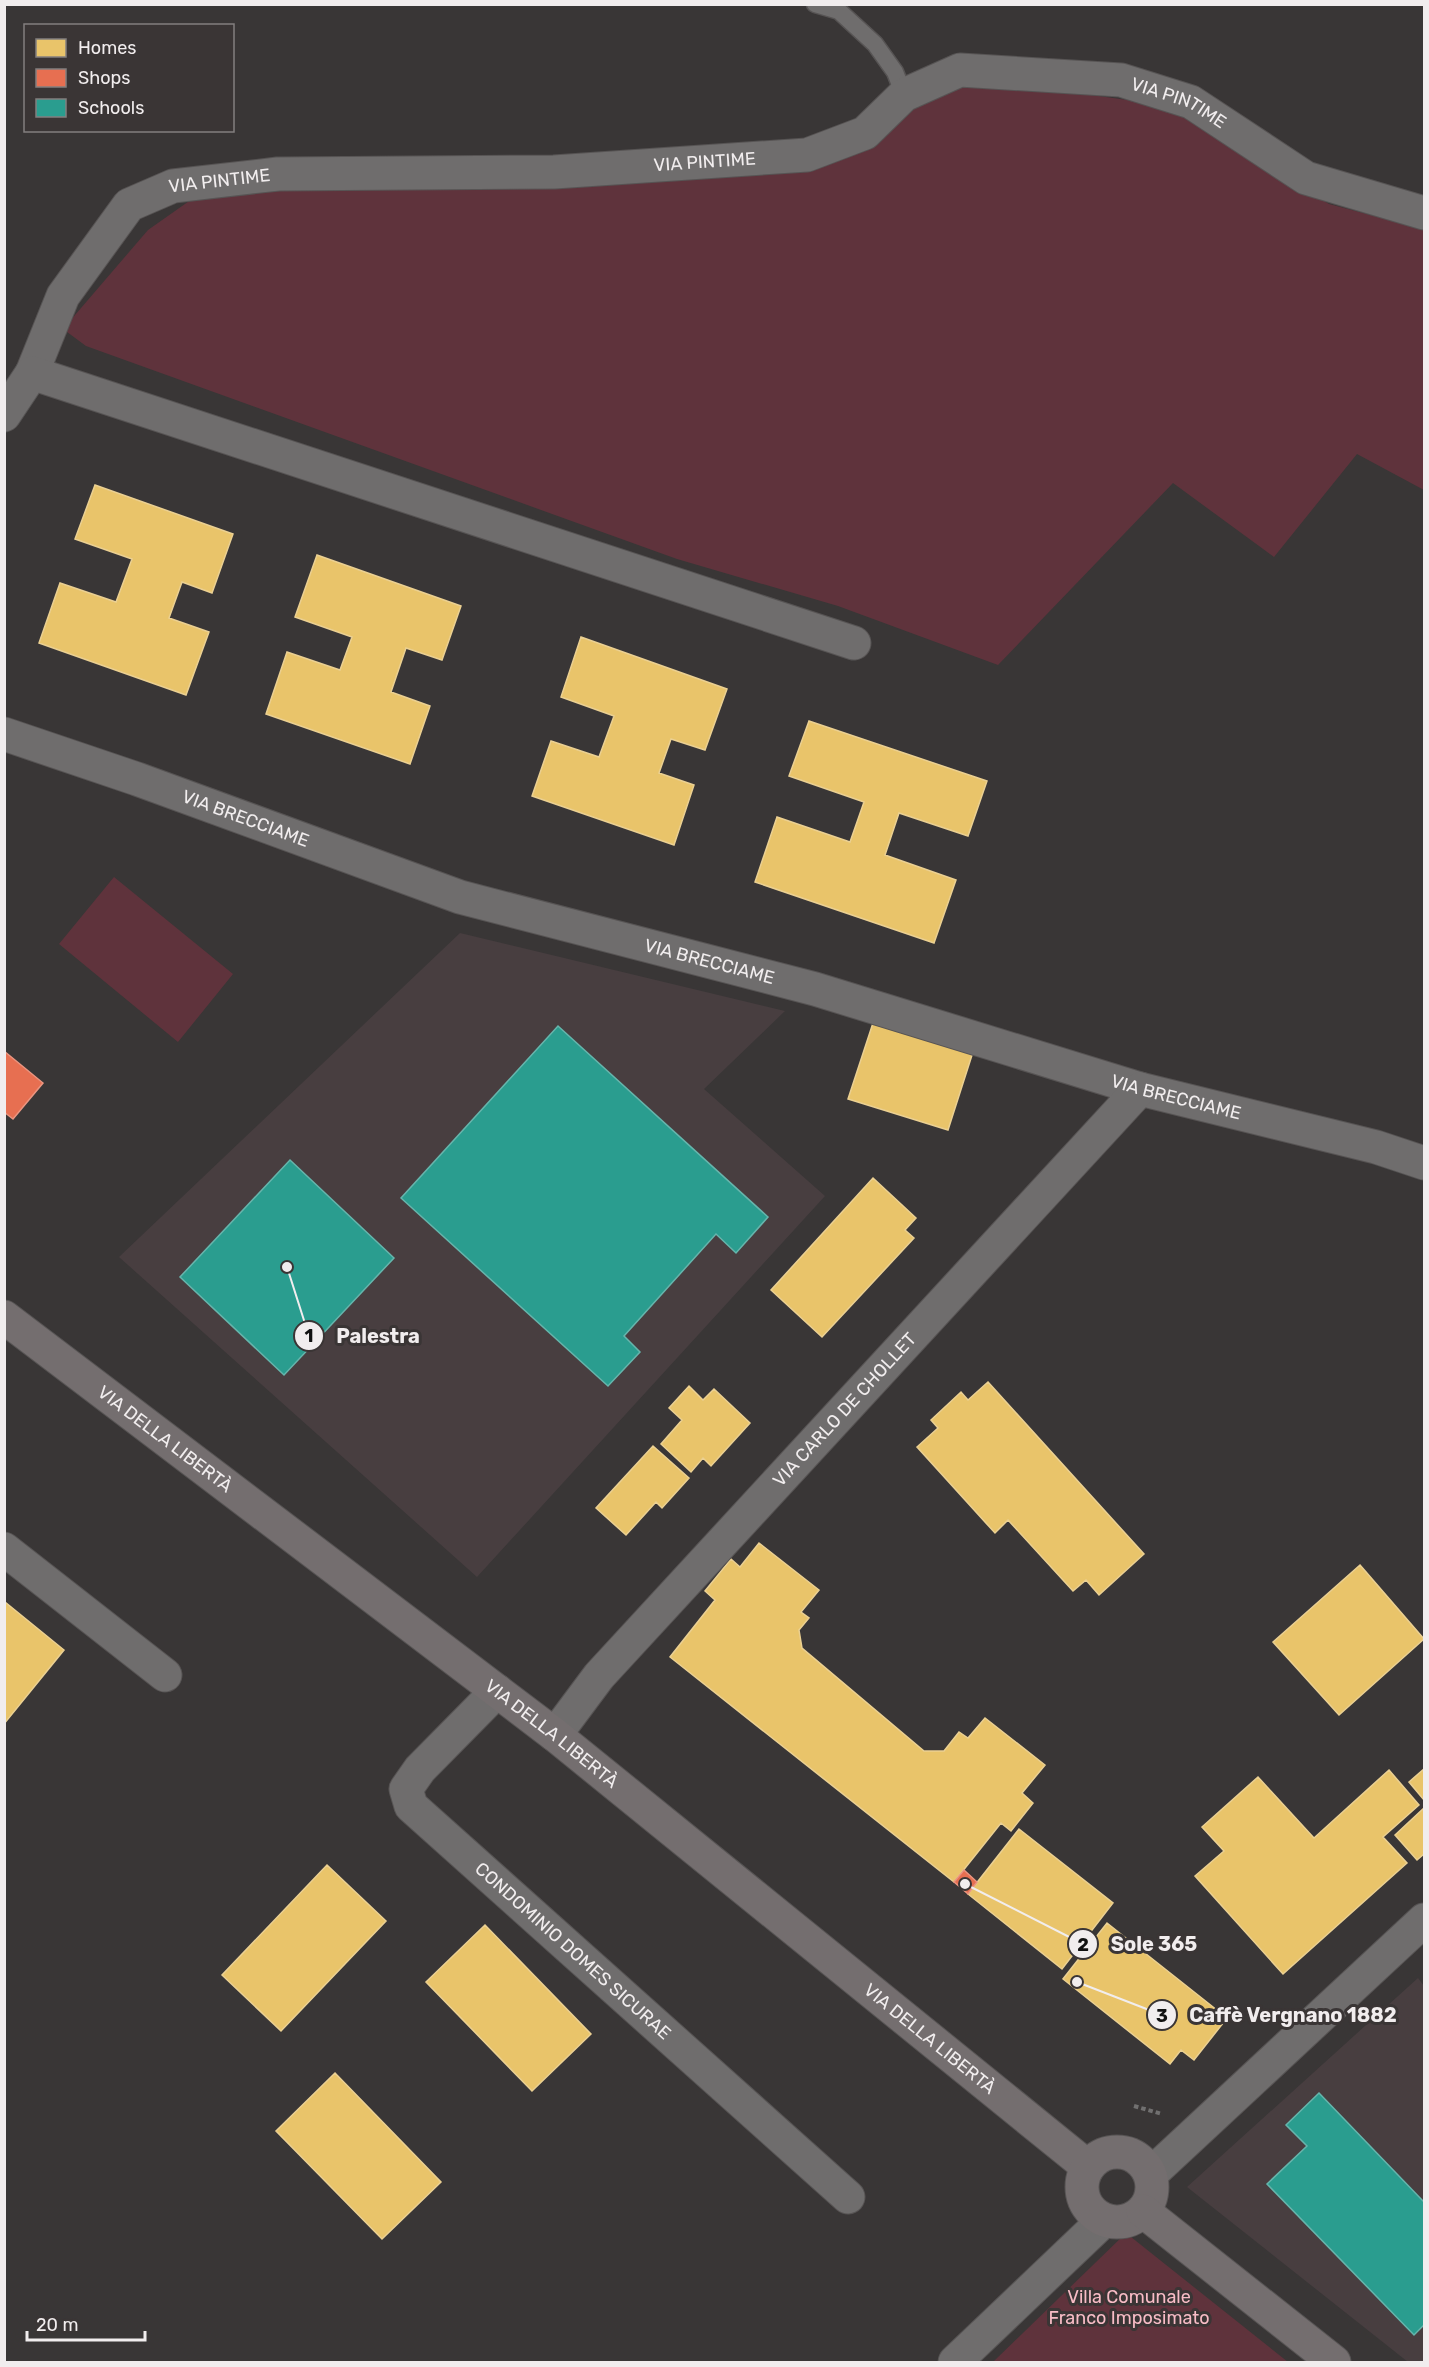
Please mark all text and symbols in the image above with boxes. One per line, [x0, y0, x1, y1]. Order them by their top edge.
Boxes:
legend [24, 24, 234, 132]
text: Homes [78, 37, 136, 59]
text: Shops [78, 67, 130, 89]
street label: VIA PINTIME [1128, 73, 1230, 133]
text: Schools [78, 97, 144, 119]
street label: VIA PINTIME [653, 147, 756, 176]
street label: VIA PINTIME [167, 164, 271, 197]
street label: VIA BRECCIAME [179, 785, 312, 852]
street label: VIA BRECCIAME [642, 934, 777, 989]
street label: VIA BRECCIAME [1108, 1070, 1243, 1124]
callout: Palestra [294, 1317, 432, 1355]
text: Palestra [336, 1324, 420, 1348]
text: 1 [305, 1325, 313, 1347]
street label: VIA CARLO DE CHOLLET [768, 1328, 921, 1491]
street label: VIA DELLA LIBERTÀ [93, 1381, 237, 1497]
street label: VIA DELLA LIBERTÀ [480, 1675, 623, 1793]
street label: CONDOMINIO DOMES SICURAE [470, 1857, 675, 2044]
callout: Sole 365 [1068, 1925, 1209, 1963]
text: Sole 365 [1111, 1932, 1197, 1956]
text: 2 [1077, 1934, 1089, 1956]
street label: VIA DELLA LIBERTÀ [859, 1979, 1000, 2099]
callout: Caffè Vergnano 1882 [1147, 1996, 1409, 2034]
text: Caffè Vergnano 1882 [1189, 2003, 1397, 2027]
text: 3 [1156, 2005, 1168, 2027]
park label: Villa Comunale Franco Imposimato [1048, 2286, 1210, 2329]
scale bar [27, 2304, 146, 2342]
text: 20 m [36, 2314, 78, 2336]

